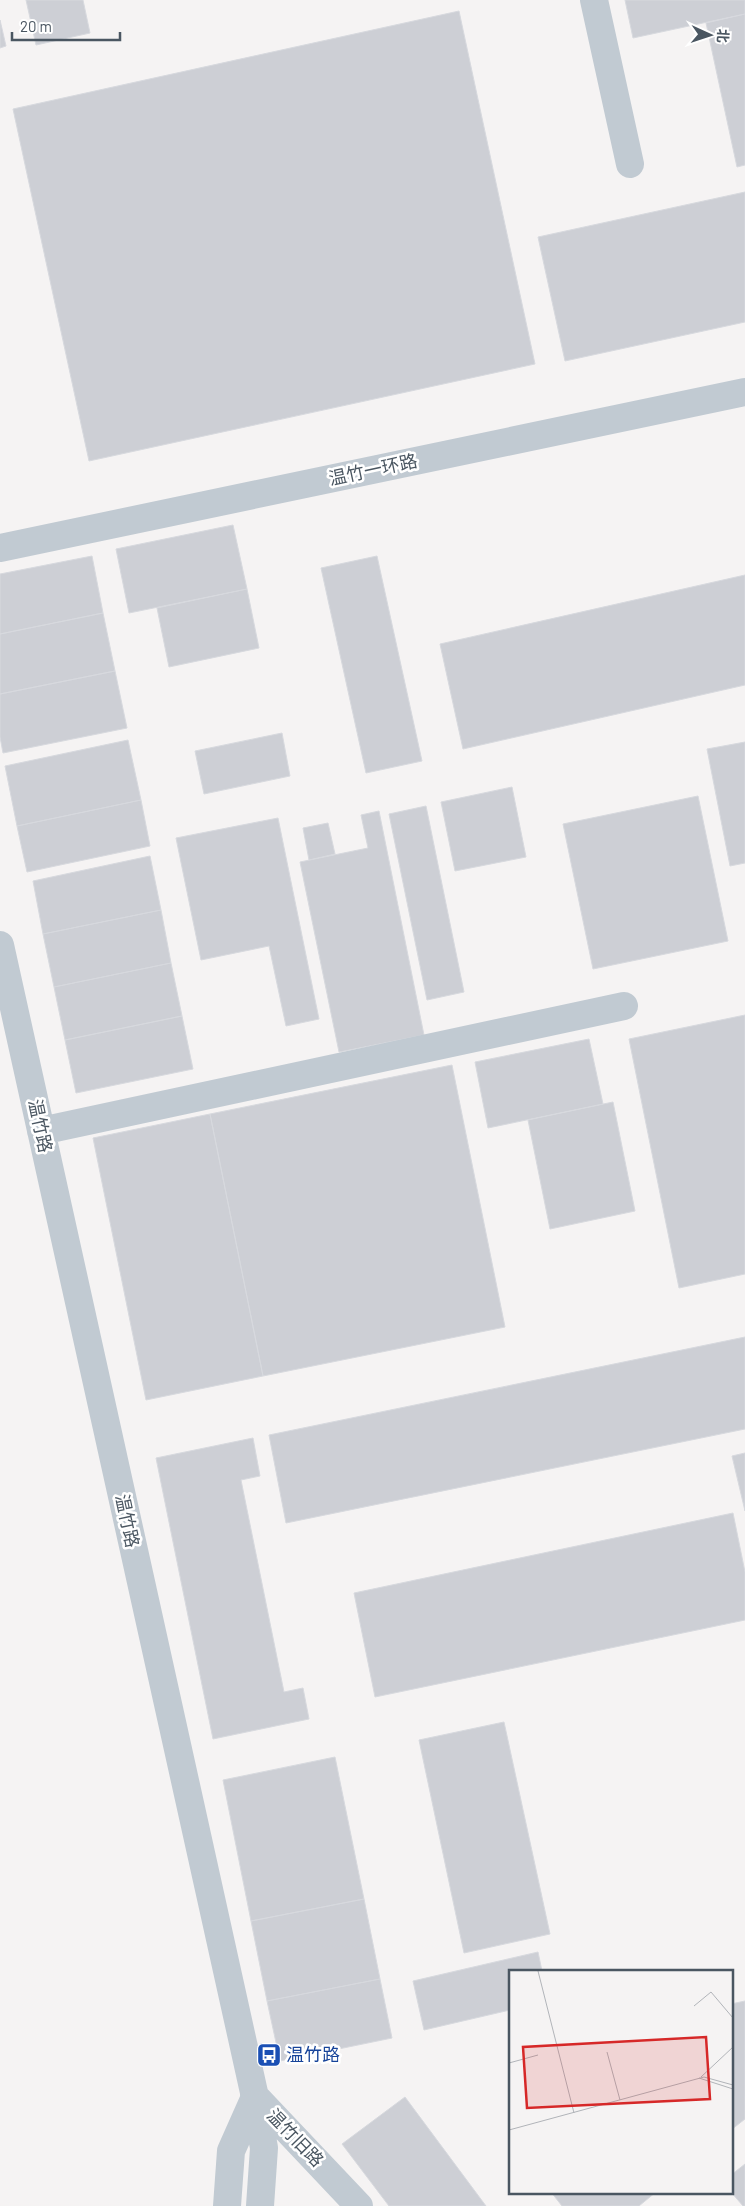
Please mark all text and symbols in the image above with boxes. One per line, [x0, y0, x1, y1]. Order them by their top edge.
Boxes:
scale bar [12, 10, 120, 42]
north arrow [685, 10, 735, 60]
text: 20 m [20, 17, 52, 35]
text: 北 [715, 28, 732, 43]
street label: 温竹一环路 [326, 449, 419, 489]
street label: 温竹路 [25, 1097, 57, 1154]
street label: 温竹路 [112, 1492, 144, 1549]
inset map [509, 1970, 732, 2194]
bus stop icon: 温竹路 [256, 2042, 282, 2068]
place label: 温竹路 [286, 2043, 340, 2065]
street label: 温竹旧路 [263, 2104, 329, 2171]

